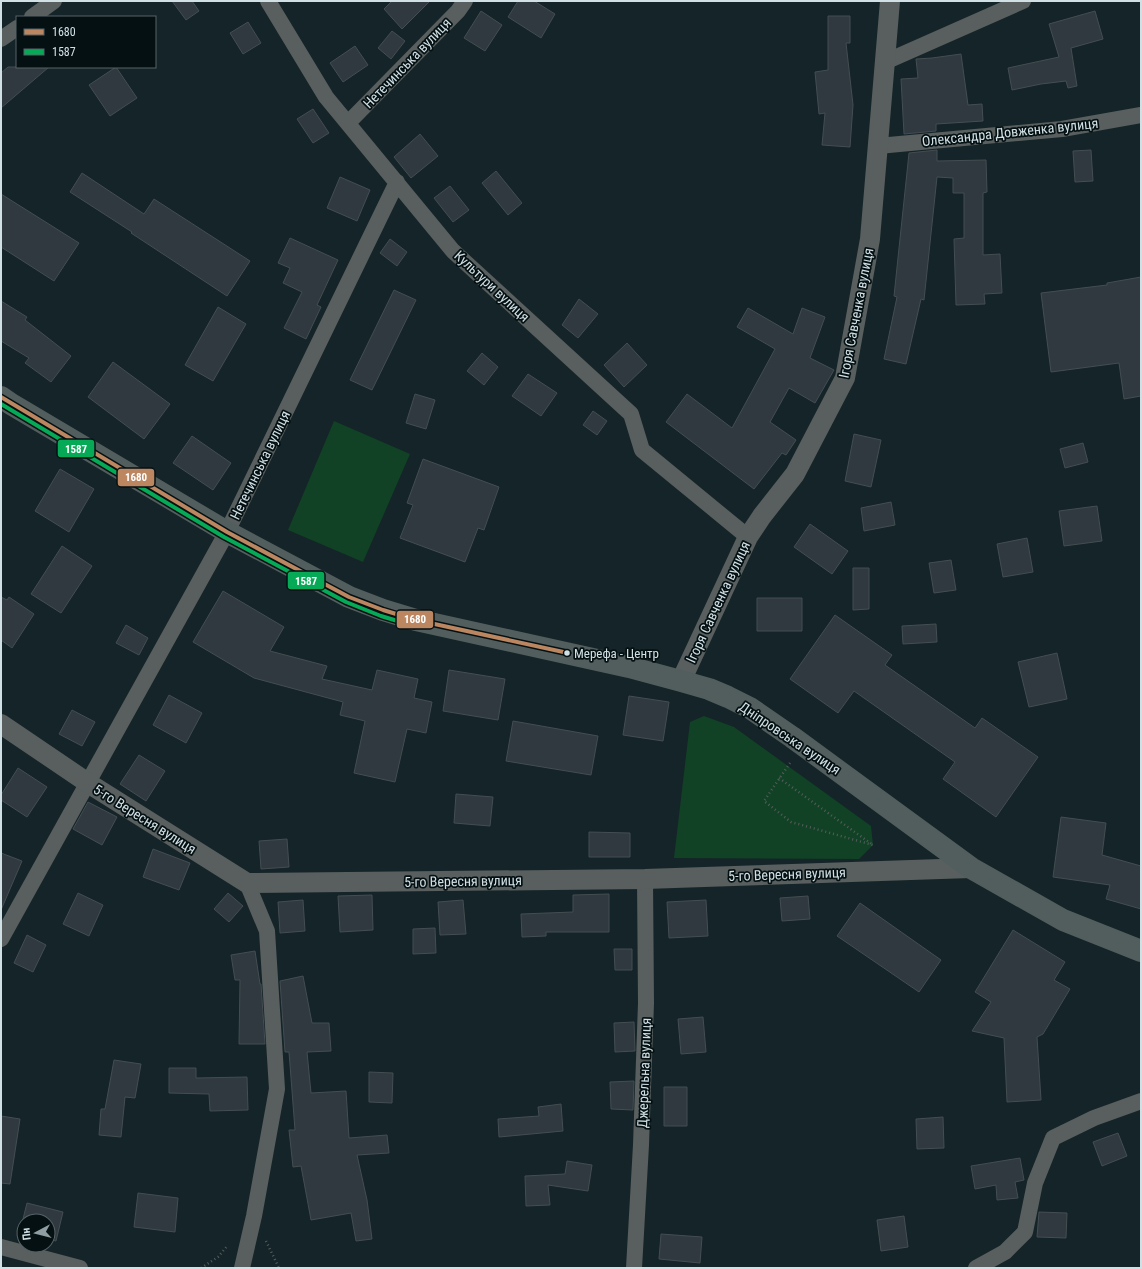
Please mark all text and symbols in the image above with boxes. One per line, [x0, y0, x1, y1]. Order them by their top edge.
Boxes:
street label: Нетечинська вулиця [360, 15, 454, 111]
legend [16, 16, 156, 68]
text: 1680 [52, 25, 76, 39]
text: 1587 [52, 45, 76, 59]
street label: Олександра Довженка вулиця [921, 115, 1099, 149]
street label: Культури вулиця [451, 247, 533, 325]
street label: Ігоря Савченка вулиця [836, 247, 876, 379]
street label: Нетечинська вулиця [227, 408, 293, 522]
line badge: 1587 [57, 439, 95, 458]
text: 1587 [65, 443, 88, 456]
line badge: 1680 [117, 468, 155, 487]
text: 1680 [125, 471, 148, 484]
street label: Ігоря Савченка вулиця [683, 539, 753, 665]
line badge: 1587 [287, 571, 325, 590]
text: 1587 [295, 575, 318, 588]
line badge: 1680 [396, 610, 434, 629]
text: 1680 [404, 613, 427, 626]
place label: Мерефа - Центр [574, 646, 659, 661]
marker: Мерефа - Центр [562, 648, 572, 658]
street label: Дніпровська вулиця [736, 698, 844, 778]
street label: 5-го Вересня вулиця [91, 781, 199, 857]
street label: 5-го Вересня вулиця [728, 864, 846, 884]
street label: 5-го Вересня вулиця [404, 872, 522, 890]
street label: Джерельна вулиця [634, 1018, 654, 1128]
north arrow [16, 1213, 56, 1253]
text: Пн [19, 1227, 34, 1241]

